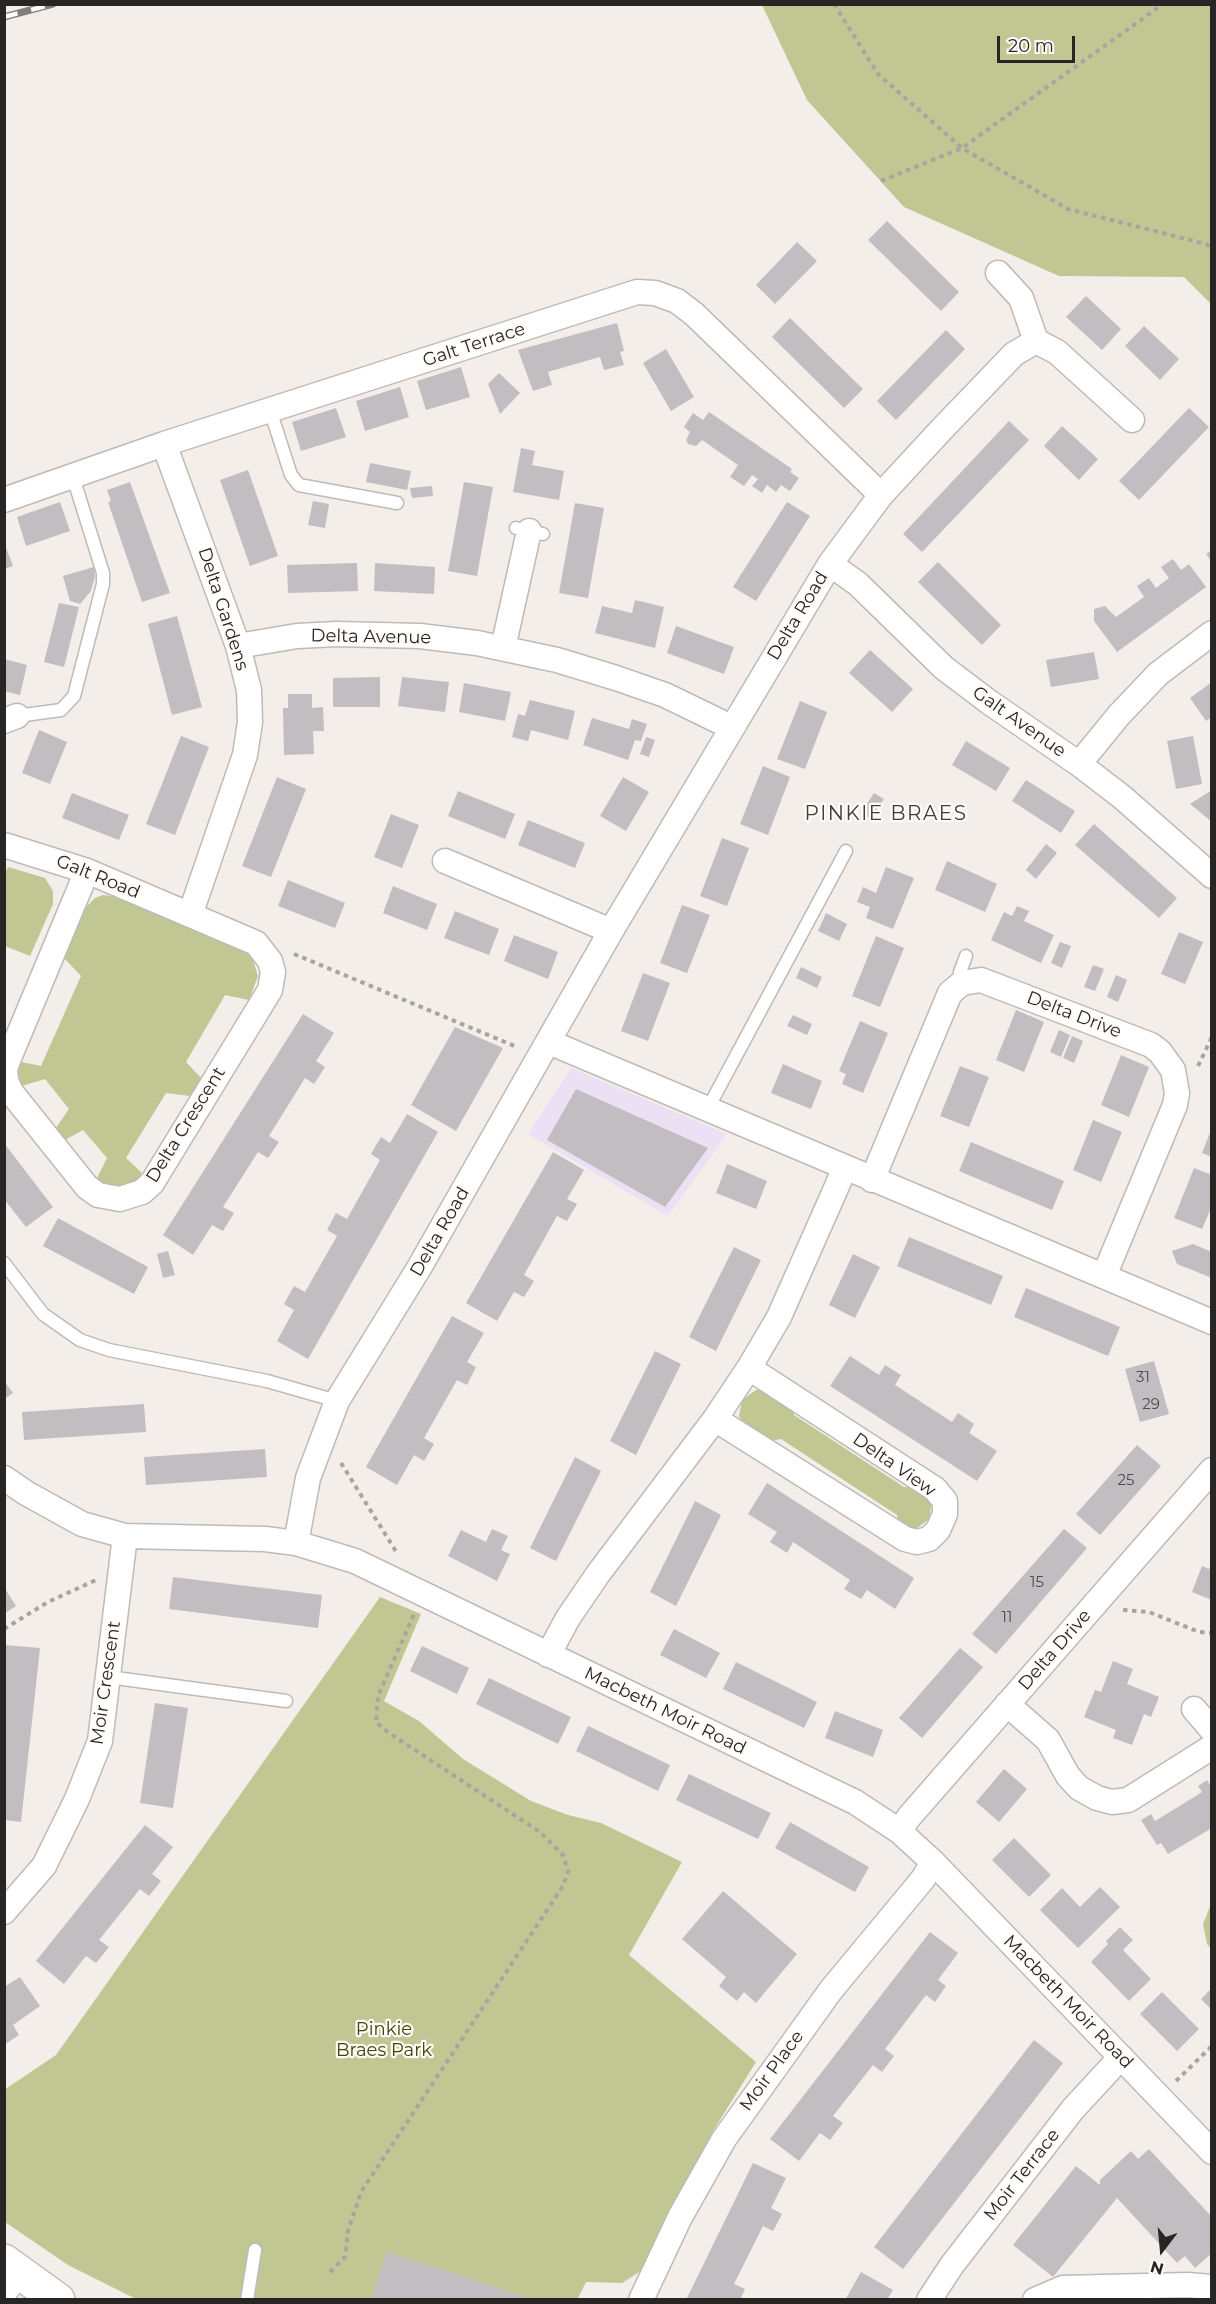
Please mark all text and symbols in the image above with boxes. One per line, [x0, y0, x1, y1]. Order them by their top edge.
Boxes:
scale bar [1000, 24, 1078, 62]
text: 20 m [1008, 35, 1054, 57]
street label: Galt Terrace [420, 318, 528, 372]
street label: Delta Gardens [193, 545, 253, 673]
street label: Delta Road [763, 568, 833, 664]
street label: Delta Avenue [311, 625, 431, 649]
street label: Galt Avenue [968, 682, 1070, 762]
district label: PINKIE BRAES [805, 802, 967, 826]
street label: Galt Road [53, 850, 143, 904]
street label: Delta Drive [1024, 987, 1124, 1043]
street label: Delta Crescent [142, 1063, 230, 1187]
street label: Delta Road [406, 1183, 474, 1281]
house number: 31 [1136, 1369, 1150, 1387]
house number: 29 [1142, 1396, 1160, 1414]
street label: Delta View [848, 1429, 940, 1501]
house number: 25 [1117, 1472, 1135, 1490]
house number: 15 [1030, 1574, 1044, 1592]
street label: Delta Drive [1014, 1605, 1096, 1695]
house number: 11 [1002, 1609, 1012, 1627]
street label: Moir Crescent [87, 1620, 125, 1746]
street label: Macbeth Moir Road [581, 1662, 749, 1760]
street label: Macbeth Moir Road [999, 1931, 1137, 2073]
park label: Pinkie Braes Park [336, 2019, 432, 2062]
street label: Moir Place [735, 2026, 809, 2116]
street label: Moir Terrace [979, 2125, 1065, 2225]
north arrow [1132, 2220, 1192, 2280]
text: N [1148, 2257, 1166, 2279]

